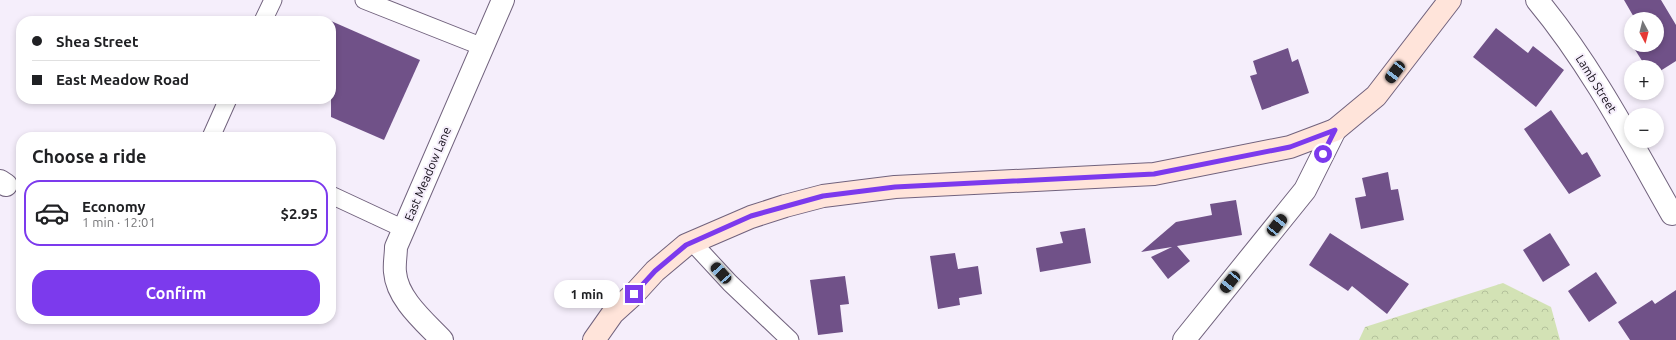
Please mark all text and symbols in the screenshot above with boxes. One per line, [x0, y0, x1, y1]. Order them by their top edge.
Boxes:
north arrow [1624, 12, 1664, 52]
map controls [1624, 12, 1664, 148]
text: Shea Street [56, 33, 138, 50]
street label: Lamb Street [1573, 52, 1620, 115]
car [1383, 59, 1407, 85]
button: + [1624, 60, 1664, 100]
text: East Meadow Road [56, 71, 189, 88]
button: − [1624, 108, 1664, 148]
street label: East Meadow Lane [402, 125, 453, 223]
route start [1314, 145, 1332, 163]
text: Choose a ride [32, 146, 146, 166]
icon: car [34, 195, 70, 231]
text: Economy [82, 198, 146, 215]
text: $2.95 [280, 205, 318, 222]
car [1265, 212, 1289, 238]
text: 1 min · 12:01 [82, 215, 156, 229]
car [709, 260, 733, 286]
car [1218, 269, 1242, 295]
button: Confirm [32, 270, 320, 316]
callout: 1 min [554, 280, 620, 308]
route end [625, 285, 643, 303]
text: 1 min [571, 287, 603, 301]

